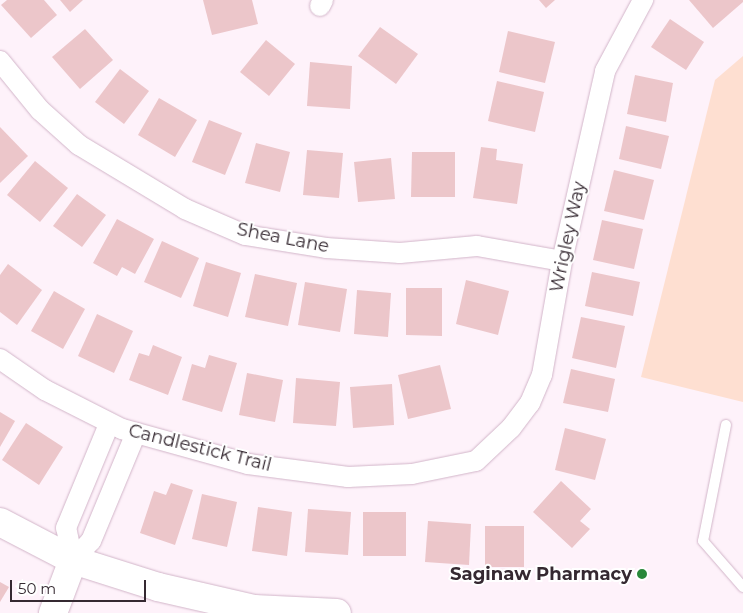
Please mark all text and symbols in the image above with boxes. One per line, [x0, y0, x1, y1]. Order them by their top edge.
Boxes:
street label: Wrigley Way [546, 180, 590, 294]
street label: Shea Lane [235, 218, 331, 258]
street label: Candlestick Trail [126, 420, 274, 476]
place label: Saginaw Pharmacy [450, 563, 632, 585]
marker: Saginaw Pharmacy [636, 568, 648, 580]
scale bar [12, 570, 149, 602]
text: 50 m [18, 579, 56, 598]

